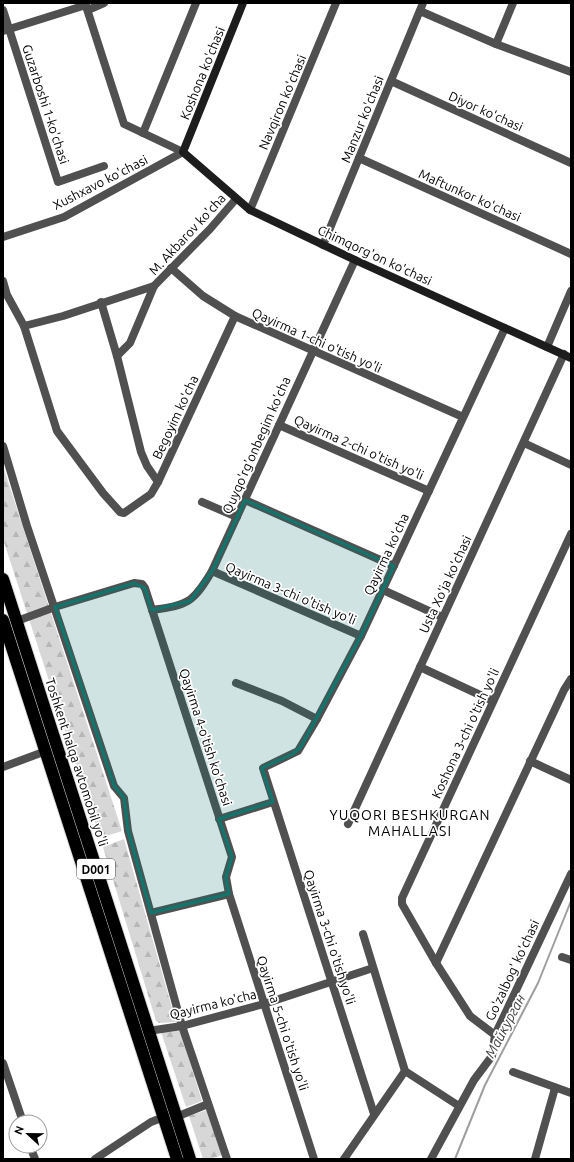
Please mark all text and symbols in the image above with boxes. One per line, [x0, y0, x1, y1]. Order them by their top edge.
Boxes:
street label: Koshona ko'chasi [177, 25, 227, 121]
street label: Guzarboshi 1-ko'chasi [20, 42, 72, 166]
street label: Navqiron ko'chasi [256, 52, 308, 152]
street label: Manzur ko'chasi [338, 74, 386, 164]
street label: Diyor ko'chasi [447, 88, 525, 134]
street label: Xushxavo ko'chasi [50, 152, 150, 212]
street label: Maftunkor ko'chasi [417, 166, 523, 224]
street label: M. Akbarov ko'cha [146, 191, 228, 277]
street label: Chimqorg'on ko'chasi [316, 222, 434, 288]
street label: Qayirma 1-chi o'tish yo'li [249, 305, 384, 376]
street label: Begoyim ko'cha [149, 373, 201, 461]
street label: Quyqo'rg'onbegim ko'cha [219, 374, 294, 516]
street label: Qayirma 2-chi o'tish yo'li [291, 412, 426, 483]
street label: Qayirma ko'cha [361, 511, 412, 598]
street label: Usta Xo'ja ko'chasi [416, 533, 474, 635]
street label: Qayirma 3-chi o'tish yo'li [223, 559, 359, 628]
street label: Koshona 3-chi o'tish yo'li [429, 666, 501, 800]
street label: Qayirma 4-o'tish ko'chasi [176, 667, 235, 808]
street label: Toshkent halqa avtomobil yo'li [43, 676, 111, 848]
district label: YUQORI BESHKURGAN MAHALLASI [330, 807, 490, 839]
road number: D001 [77, 859, 115, 879]
street label: Qayirma 3-chi o'tish yo'li [301, 868, 358, 1006]
street label: Go'zalbog' ko'chasi [482, 917, 542, 1023]
street label: Qayirma 5-chi o'tish yo'li [254, 954, 311, 1092]
street label: Qayirma ko'cha [168, 986, 258, 1023]
water label: Майкурган [482, 991, 529, 1060]
north arrow [8, 1114, 48, 1154]
text: N [12, 1124, 26, 1136]

